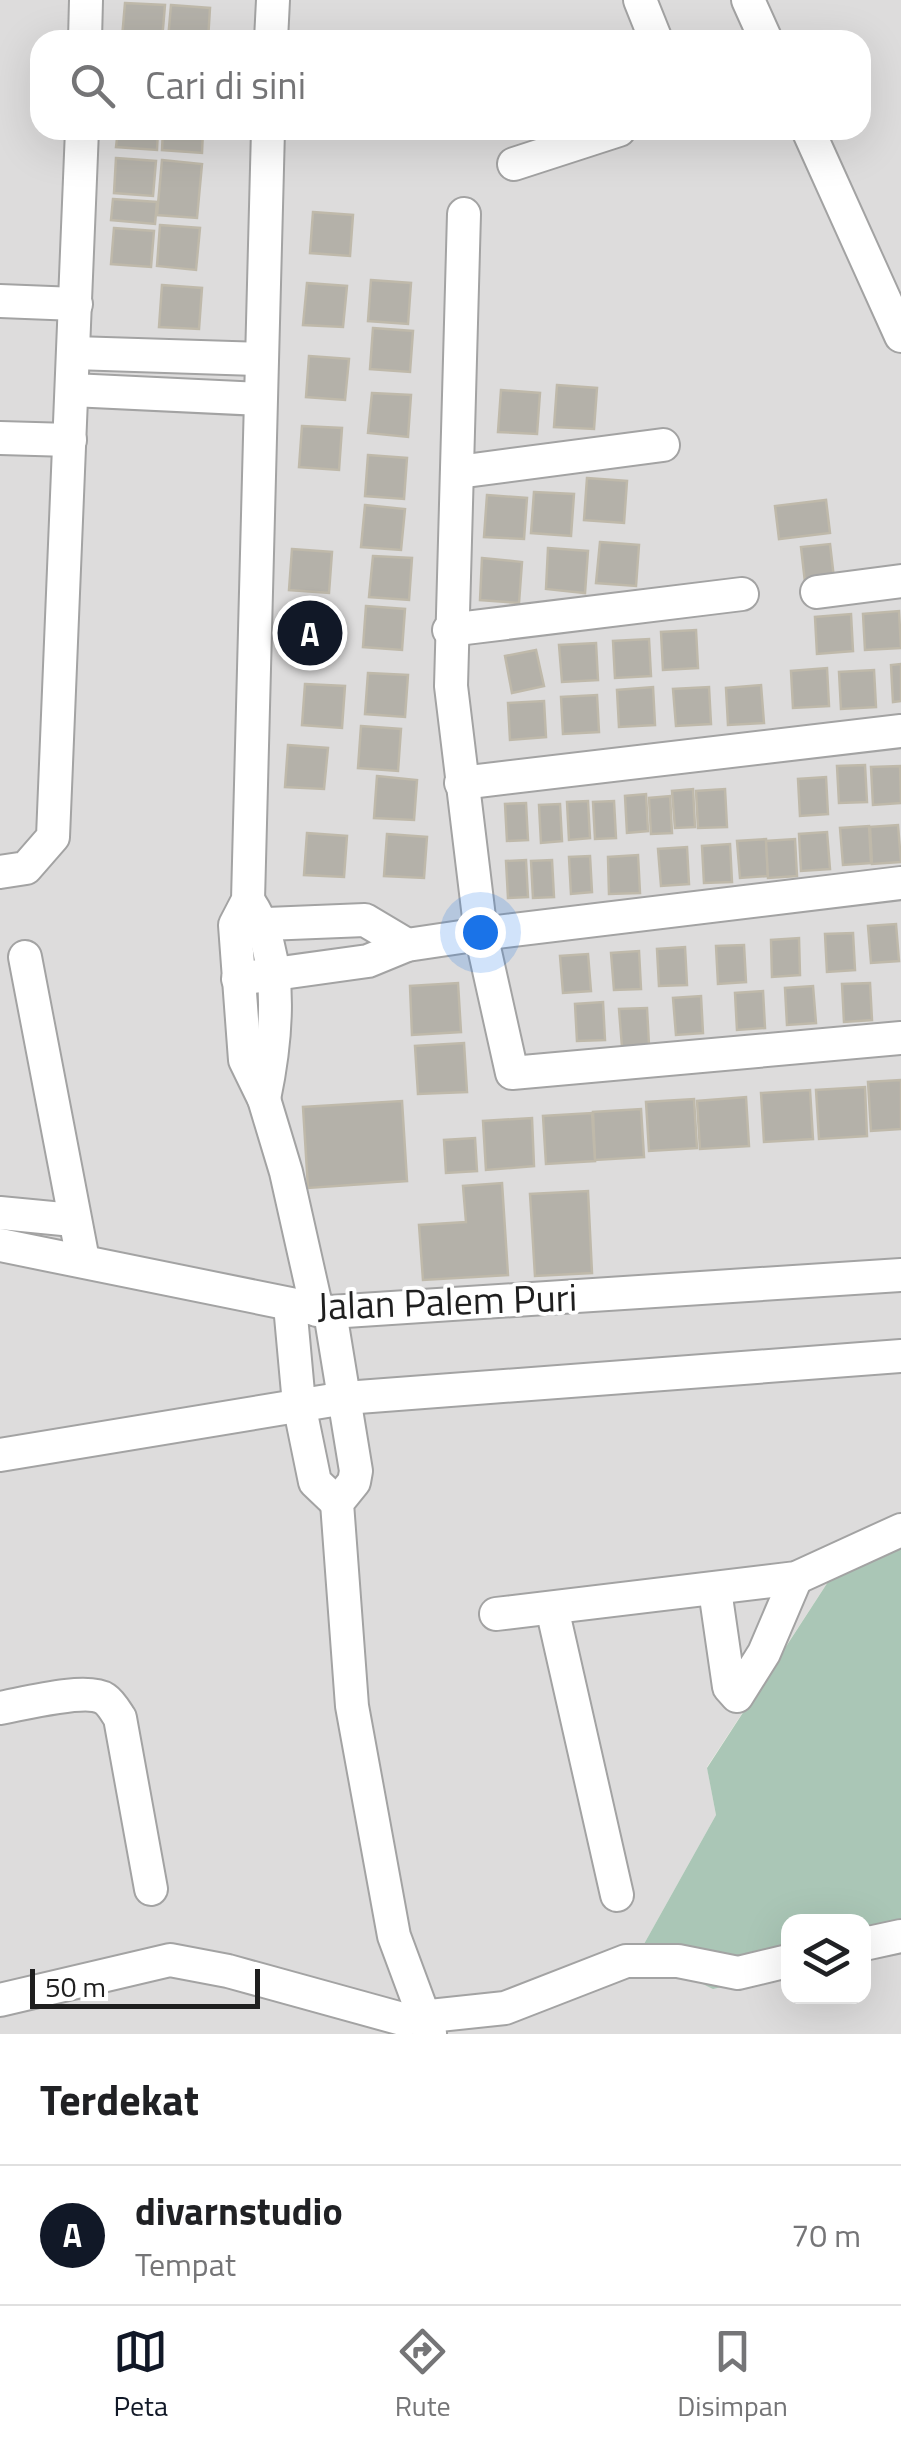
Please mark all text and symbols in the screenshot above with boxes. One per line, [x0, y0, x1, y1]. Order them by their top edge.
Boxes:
search box [30, 30, 871, 140]
text: Cari di sini [145, 56, 306, 114]
icon: search [65, 58, 120, 113]
pin: A [278, 596, 342, 670]
your location [455, 907, 506, 958]
street label: Jalan Palem Puri [316, 1267, 578, 1335]
map controls [781, 1914, 871, 2004]
button: layers [781, 1914, 871, 2004]
scale bar [30, 1964, 260, 2008]
text: 50 m [45, 1965, 106, 2008]
text: Terdekat [40, 2067, 199, 2131]
text: divarnstudio [135, 2182, 343, 2240]
text: A [63, 2211, 82, 2259]
text: 70 m [791, 2211, 861, 2259]
text: Tempat [135, 2240, 236, 2288]
tab: Peta [113, 2324, 168, 2427]
tab: Rute [395, 2324, 451, 2427]
tab: Disimpan [677, 2324, 788, 2427]

